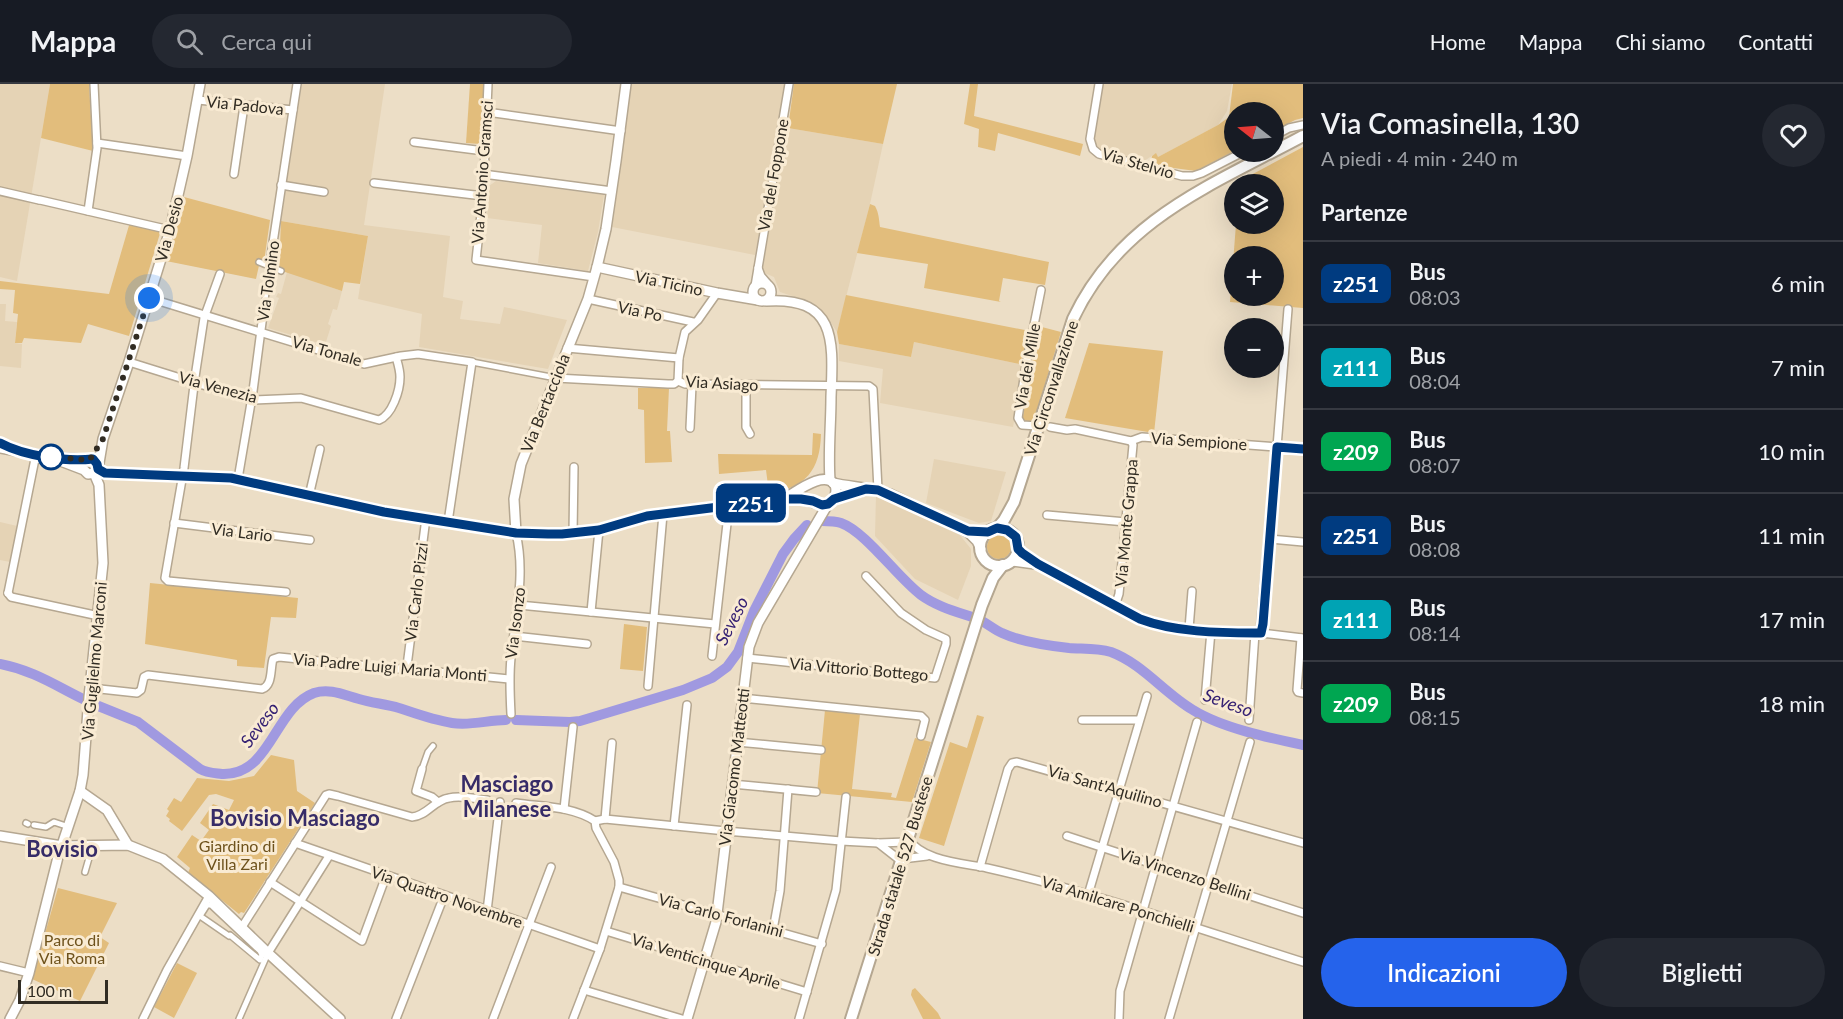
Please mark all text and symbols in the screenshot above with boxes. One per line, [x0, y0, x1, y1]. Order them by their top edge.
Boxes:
search box [152, 14, 572, 68]
text: Mappa [30, 24, 116, 58]
icon: search [173, 25, 206, 58]
text: Cerca qui [221, 28, 312, 55]
text: Home [1430, 29, 1486, 54]
text: Mappa [1519, 29, 1582, 54]
text: Chi siamo [1615, 29, 1705, 54]
text: Contatti [1738, 29, 1813, 54]
street label: Via Padova [205, 91, 285, 118]
street label: Via Antonio Gramsci [467, 100, 496, 244]
north arrow [1224, 102, 1284, 162]
map controls [1224, 102, 1284, 378]
button: heart [1762, 104, 1825, 167]
text: Via Comasinella, 130 [1321, 106, 1579, 140]
street label: Via del Foppone [753, 117, 792, 233]
street label: Via Stelvio [1100, 143, 1176, 182]
text: A piedi · 4 min · 240 m [1321, 146, 1518, 170]
button: layers [1224, 174, 1284, 234]
street label: Via Desio [151, 194, 186, 264]
text: Partenze [1321, 199, 1408, 226]
street label: Via Tolmino [252, 239, 283, 323]
button: + [1224, 246, 1284, 306]
text: Bus [1409, 258, 1446, 285]
street label: Via Ticino [633, 266, 705, 299]
text: 6 min [1771, 270, 1825, 297]
text: z251 [1333, 271, 1379, 296]
your location [134, 283, 164, 313]
text: 08:03 [1409, 285, 1461, 309]
street label: Via Po [616, 297, 664, 324]
street label: Via Circonvallazione [1020, 318, 1081, 458]
button: − [1224, 318, 1284, 378]
street label: Via dei Mille [1010, 322, 1043, 410]
street label: Via Tonale [290, 331, 364, 370]
text: Bus [1409, 342, 1446, 369]
street label: Via Bertacciola [516, 351, 573, 455]
text: 7 min [1771, 354, 1825, 381]
text: z111 [1333, 355, 1379, 380]
street label: Via Venezia [177, 367, 260, 406]
text: 08:04 [1409, 369, 1461, 393]
street label: Via Asiago [685, 371, 759, 394]
text: Bus [1409, 426, 1446, 453]
street label: Via Sempione [1150, 428, 1248, 453]
text: 10 min [1758, 438, 1825, 465]
text: z209 [1333, 439, 1379, 464]
unlabelled marker [38, 444, 64, 470]
text: 08:07 [1409, 453, 1461, 477]
street label: Via Monte Grappa [1110, 458, 1141, 588]
line badge: z251 [709, 484, 793, 522]
text: z251 [728, 491, 774, 516]
text: Bus [1409, 510, 1446, 537]
street label: Via Lario [210, 518, 274, 545]
text: 11 min [1758, 522, 1825, 549]
text: z251 [1333, 523, 1379, 548]
text: 08:08 [1409, 537, 1461, 561]
street label: Via Carlo Pizzi [400, 541, 431, 643]
street label: Via Guglielmo Marconi [77, 581, 110, 741]
street label: Via Isonzo [501, 586, 528, 660]
water label: Seveso [710, 593, 753, 648]
text: Bus [1409, 594, 1446, 621]
text: 17 min [1758, 606, 1825, 633]
text: z111 [1333, 607, 1379, 632]
text: 08:14 [1409, 621, 1461, 645]
street label: Via Padre Luigi Maria Monti [292, 649, 488, 684]
street label: Via Vittorio Bottego [789, 653, 929, 684]
text: Bus [1409, 678, 1446, 705]
water label: Seveso [1201, 683, 1256, 721]
street label: Via Giacomo Matteotti [714, 687, 753, 847]
text: 18 min [1758, 690, 1825, 717]
text: z209 [1333, 691, 1379, 716]
water label: Seveso [235, 697, 283, 751]
text: 08:15 [1409, 705, 1461, 729]
street label: Via Sant'Aquilino [1046, 760, 1165, 811]
district label: Masciago Milanese [461, 770, 553, 822]
street label: Strada statale 527 Bustese [863, 774, 936, 958]
district label: Bovisio Masciago [210, 804, 380, 831]
district label: Bovisio [26, 835, 98, 862]
park label: Giardino di Villa Zari [199, 836, 275, 873]
street label: Via Vincenzo Bellini [1117, 843, 1254, 904]
street label: Via Quattro Novembre [369, 862, 525, 931]
street label: Via Amilcare Ponchielli [1039, 871, 1197, 936]
street label: Via Carlo Forlanini [657, 889, 786, 940]
street label: Via Venticinque Aprile [629, 929, 783, 992]
park label: Parco di Via Roma [39, 930, 105, 967]
button: Indicazioni [1321, 938, 1567, 1007]
button: Biglietti [1579, 938, 1825, 1007]
scale bar [18, 977, 108, 1004]
text: 100 m [27, 981, 72, 1000]

